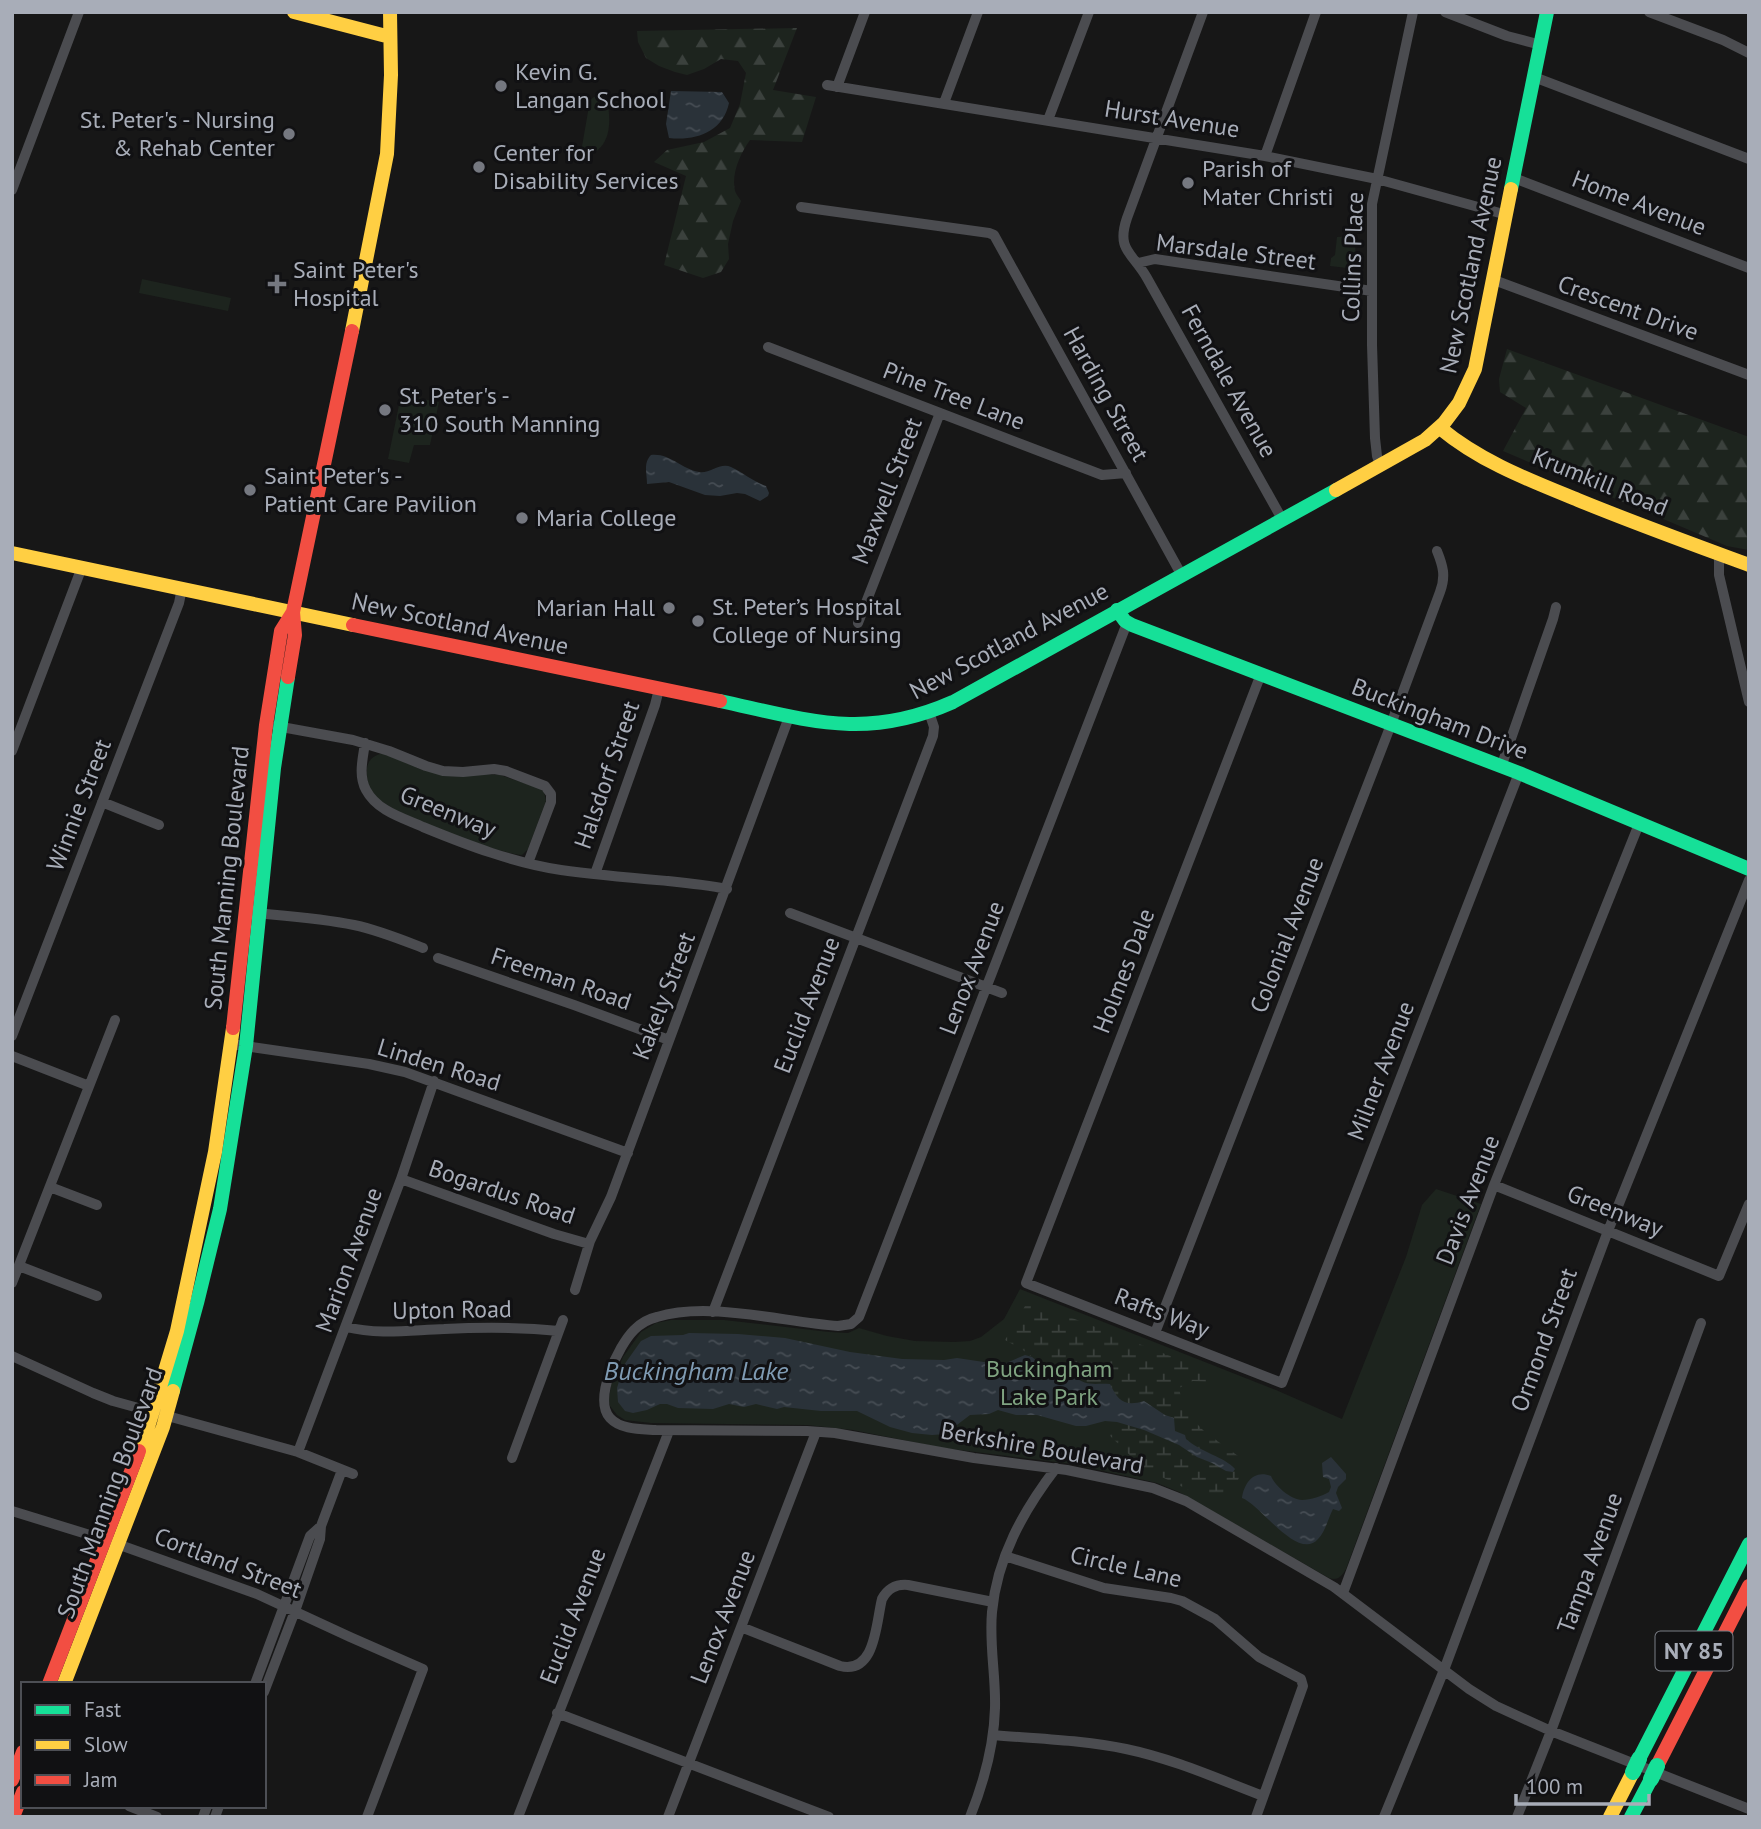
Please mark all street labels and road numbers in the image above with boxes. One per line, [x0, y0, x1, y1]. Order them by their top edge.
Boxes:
street label: Hurst Avenue [1102, 93, 1242, 144]
street label: New Scotland Avenue [1432, 154, 1509, 376]
street label: Home Avenue [1568, 163, 1711, 242]
street label: Collins Place [1335, 191, 1370, 323]
street label: Marsdale Street [1154, 226, 1318, 277]
street label: Crescent Drive [1553, 268, 1703, 347]
street label: Ferndale Avenue [1175, 299, 1284, 463]
street label: Harding Street [1057, 321, 1156, 467]
street label: Pine Tree Lane [879, 354, 1030, 437]
street label: Maxwell Street [844, 413, 929, 569]
street label: Krumkill Road [1528, 440, 1673, 523]
street label: New Scotland Avenue [904, 575, 1114, 706]
street label: New Scotland Avenue [349, 585, 571, 662]
street label: Buckingham Drive [1348, 671, 1533, 766]
street label: Halsdorf Street [567, 697, 646, 853]
street label: Winnie Street [39, 734, 118, 875]
street label: South Manning Boulevard [197, 744, 256, 1011]
street label: Greenway [396, 778, 501, 845]
street label: Colonial Avenue [1243, 852, 1331, 1017]
street label: Lenox Avenue [932, 897, 1011, 1039]
street label: Holmes Dale [1086, 904, 1161, 1038]
street label: Kakely Street [625, 928, 702, 1064]
street label: Euclid Avenue [766, 932, 847, 1077]
street label: Freeman Road [487, 940, 635, 1017]
street label: Milner Avenue [1340, 997, 1421, 1145]
street label: Linden Road [374, 1031, 505, 1098]
street label: Davis Avenue [1429, 1131, 1506, 1269]
street label: Bogardus Road [425, 1152, 580, 1231]
street label: Greenway [1563, 1177, 1668, 1244]
street label: Marion Avenue [308, 1183, 389, 1337]
street label: Ormond Street [1503, 1264, 1584, 1416]
street label: Rafts Way [1110, 1280, 1214, 1345]
street label: Upton Road [392, 1293, 512, 1326]
street label: South Manning Boulevard [50, 1363, 169, 1623]
street label: Berkshire Boulevard [938, 1414, 1146, 1481]
street label: Tampa Avenue [1550, 1488, 1629, 1638]
street label: Cortland Street [150, 1520, 306, 1605]
street label: Circle Lane [1067, 1539, 1185, 1594]
street label: Euclid Avenue [532, 1543, 613, 1688]
street label: Lenox Avenue [683, 1546, 762, 1688]
road number: NY 85 [1656, 1632, 1732, 1670]

